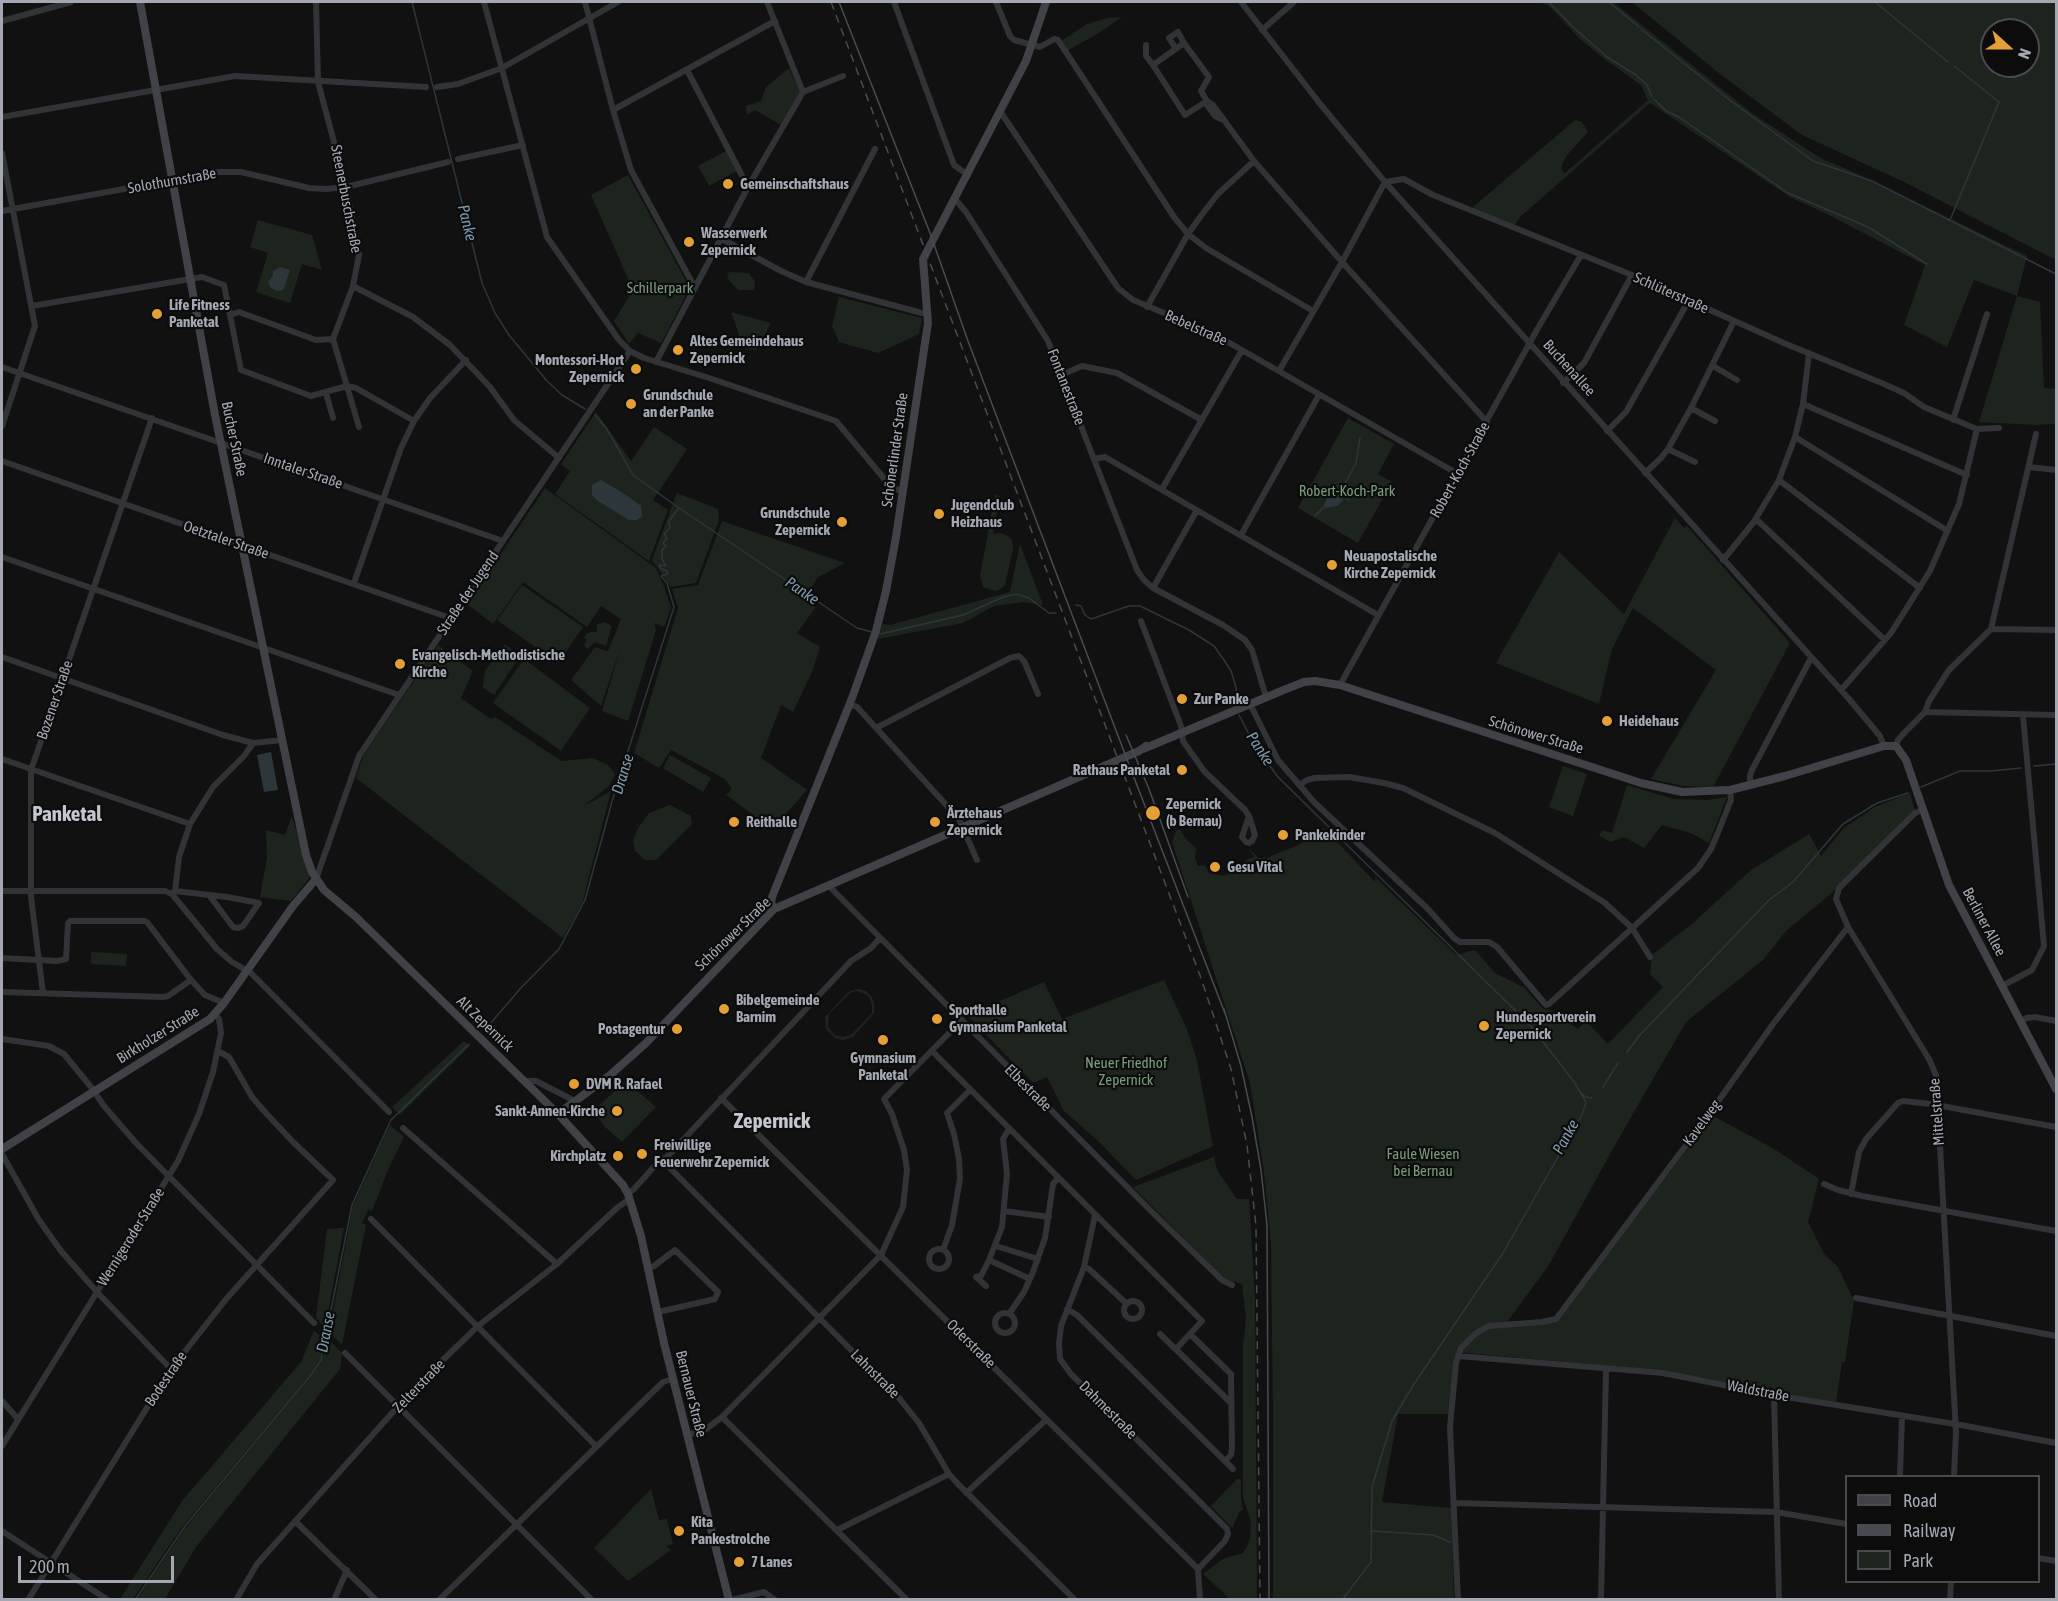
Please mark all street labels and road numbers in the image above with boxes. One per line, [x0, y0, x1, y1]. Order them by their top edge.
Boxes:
street label: Steenerbuschstraße [327, 144, 365, 254]
street label: Solothurnstraße [126, 164, 218, 198]
street label: Schlüterstraße [1631, 268, 1711, 318]
street label: Bebelstraße [1162, 306, 1230, 350]
street label: Buchenallee [1539, 336, 1599, 400]
street label: Fontanestraße [1043, 346, 1089, 428]
street label: Schönerlinder Straße [878, 392, 912, 508]
street label: Bucher Straße [217, 400, 251, 478]
street label: Robert-Koch-Straße [1426, 419, 1494, 521]
street label: Inntaler Straße [261, 449, 345, 493]
street label: Oetztaler Straße [181, 517, 271, 563]
street label: Straße der Jugend [433, 548, 503, 638]
street label: Bozener Straße [33, 658, 77, 742]
street label: Schönower Straße [1486, 712, 1586, 758]
street label: Berliner Allee [1958, 885, 2010, 959]
street label: Schönower Straße [691, 893, 775, 975]
street label: Alt Zepernick [453, 992, 517, 1056]
street label: Birkholzer Straße [113, 1002, 203, 1068]
street label: Elbestraße [1001, 1061, 1055, 1115]
street label: Mittelstraße [1926, 1078, 1948, 1146]
street label: Kavelweg [1679, 1096, 1725, 1150]
street label: Wernigeroder Straße [93, 1184, 169, 1290]
street label: Oderstraße [943, 1316, 999, 1372]
street label: Lahnstraße [847, 1346, 903, 1402]
street label: Bodestraße [141, 1348, 191, 1410]
street label: Bernauer Straße [672, 1349, 710, 1439]
street label: Zelterstraße [389, 1355, 449, 1417]
street label: Waldstraße [1725, 1376, 1791, 1406]
street label: Dahmestraße [1075, 1377, 1141, 1443]

